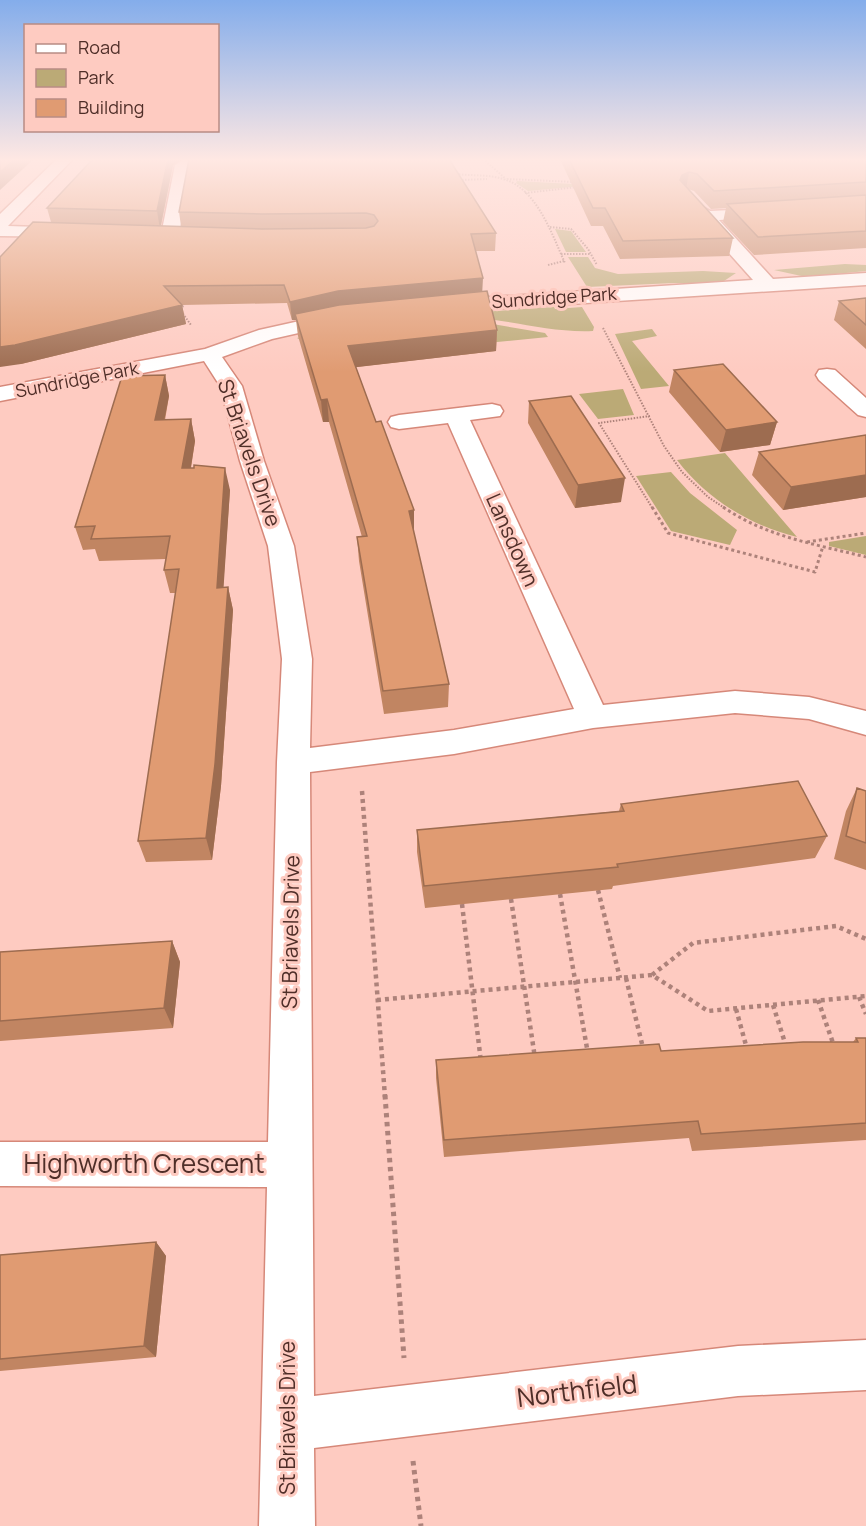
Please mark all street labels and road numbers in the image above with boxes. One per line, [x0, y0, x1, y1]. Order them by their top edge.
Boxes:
street label: Sundridge Park [491, 281, 618, 313]
street label: Sundridge Park [13, 355, 142, 403]
street label: St Briavels Drive [212, 375, 288, 530]
street label: Lansdown [480, 489, 546, 590]
street label: St Briavels Drive [275, 855, 305, 1009]
street label: Highworth Crescent [23, 1145, 265, 1181]
street label: St Briavels Drive [273, 1341, 301, 1495]
street label: Northfield [515, 1365, 639, 1415]

